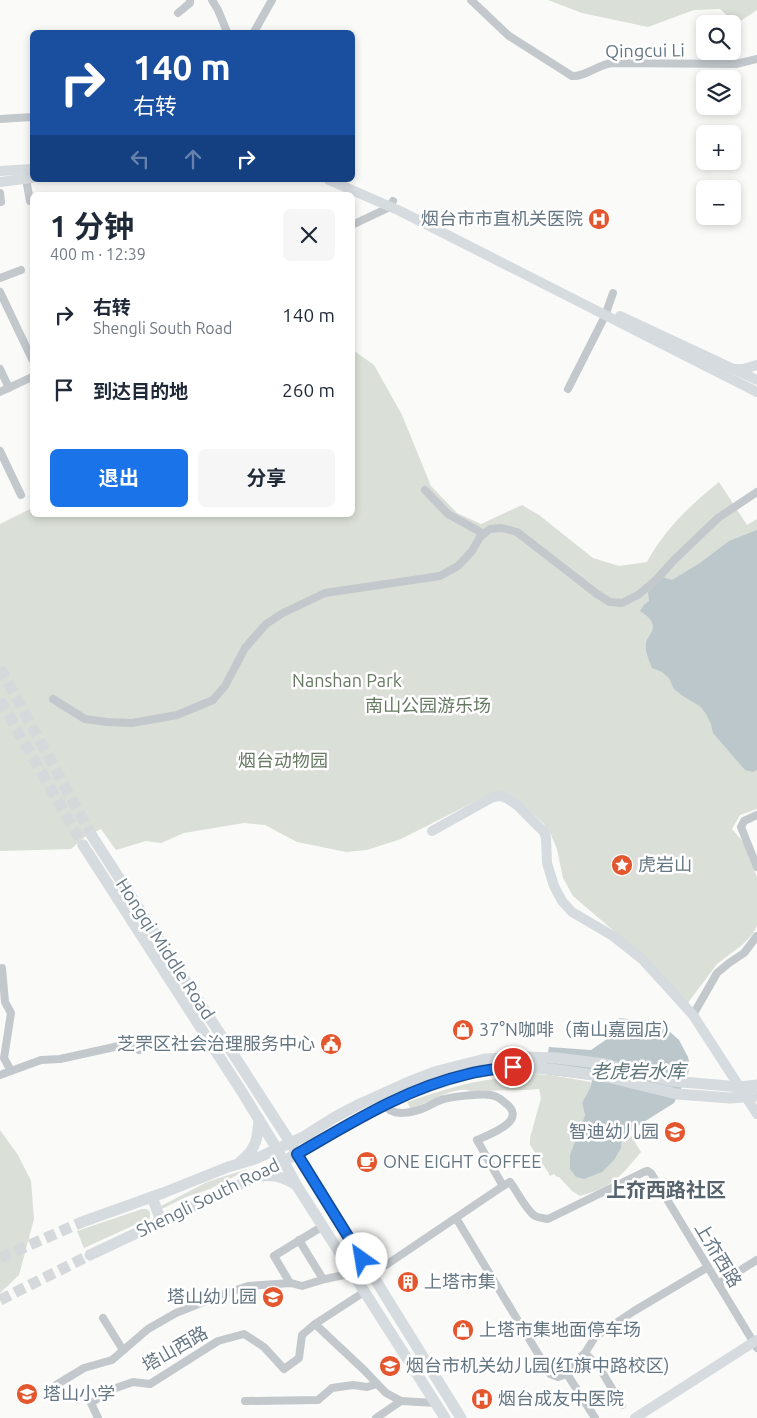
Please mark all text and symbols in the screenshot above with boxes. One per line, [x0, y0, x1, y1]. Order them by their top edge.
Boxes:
map controls [696, 15, 741, 225]
button: search [696, 15, 741, 60]
street label: Qingcui Li [605, 39, 685, 62]
text: 140 m [133, 47, 231, 87]
icon: right [50, 50, 115, 115]
button: layers [696, 70, 741, 115]
text: 右转 [133, 93, 177, 118]
button: + [696, 125, 741, 170]
icon: left [126, 145, 154, 173]
icon: ahead [179, 145, 207, 173]
icon: right [232, 145, 260, 173]
button: − [696, 180, 741, 225]
hospital icon: 烟台市市直机关医院 [587, 207, 611, 231]
place label: 烟台市市直机关医院 [421, 208, 583, 228]
text: 1 分钟 [50, 209, 134, 243]
button: close [283, 209, 335, 261]
text: 400 m · 12:39 [50, 245, 146, 263]
text: 右转 [93, 296, 131, 318]
icon: right [50, 301, 78, 329]
text: 140 m [282, 304, 335, 326]
text: Shengli South Road [93, 319, 232, 337]
icon: arrive [50, 376, 78, 404]
text: 260 m [282, 379, 335, 401]
text: 到达目的地 [93, 380, 188, 402]
button: 退出 [50, 449, 188, 507]
button: 分享 [198, 449, 335, 507]
park label: Nanshan Park [292, 670, 402, 690]
park label: 南山公园游乐场 [365, 695, 491, 715]
park label: 烟台动物园 [238, 750, 328, 770]
place icon: 虎岩山 [610, 853, 634, 877]
place label: 虎岩山 [638, 854, 692, 874]
street label: Hongqi Middle Road [113, 874, 219, 1023]
shop icon: 37°N咖啡（南山嘉园店） [451, 1018, 475, 1042]
place label: 37°N咖啡（南山嘉园店） [479, 1019, 680, 1039]
public building icon: 芝罘区社会治理服务中心 [319, 1032, 343, 1056]
place label: 芝罘区社会治理服务中心 [117, 1033, 315, 1053]
pin [492, 1046, 534, 1088]
icon: arrive [499, 1053, 527, 1081]
water label: 老虎岩水库 [590, 1060, 688, 1082]
school or university icon: 智迪幼儿园 [663, 1120, 687, 1144]
place label: 智迪幼儿园 [569, 1121, 659, 1141]
cafe icon: ONE EIGHT COFFEE [355, 1150, 379, 1174]
place label: ONE EIGHT COFFEE [383, 1151, 541, 1171]
street label: Shengli South Road [133, 1154, 282, 1240]
district label: 上夼西路社区 [606, 1178, 726, 1201]
street label: 上夼西路 [692, 1218, 746, 1290]
position arrow [335, 1232, 387, 1284]
building icon: 上塔市集 [396, 1270, 420, 1294]
place label: 上塔市集 [424, 1271, 496, 1291]
school or university icon: 塔山幼儿园 [261, 1285, 285, 1309]
place label: 塔山幼儿园 [167, 1286, 257, 1306]
shop icon: 上塔市集地面停车场 [451, 1318, 475, 1342]
place label: 上塔市集地面停车场 [479, 1319, 641, 1339]
street label: 塔山西路 [138, 1321, 211, 1375]
school or university icon: 烟台市机关幼儿园(红旗中路校区) [378, 1354, 402, 1378]
place label: 烟台市机关幼儿园(红旗中路校区) [406, 1355, 669, 1376]
school or university icon: 塔山小学 [15, 1382, 39, 1406]
place label: 塔山小学 [43, 1383, 115, 1403]
hospital icon: 烟台成友中医院 [470, 1387, 494, 1411]
place label: 烟台成友中医院 [498, 1388, 624, 1408]

